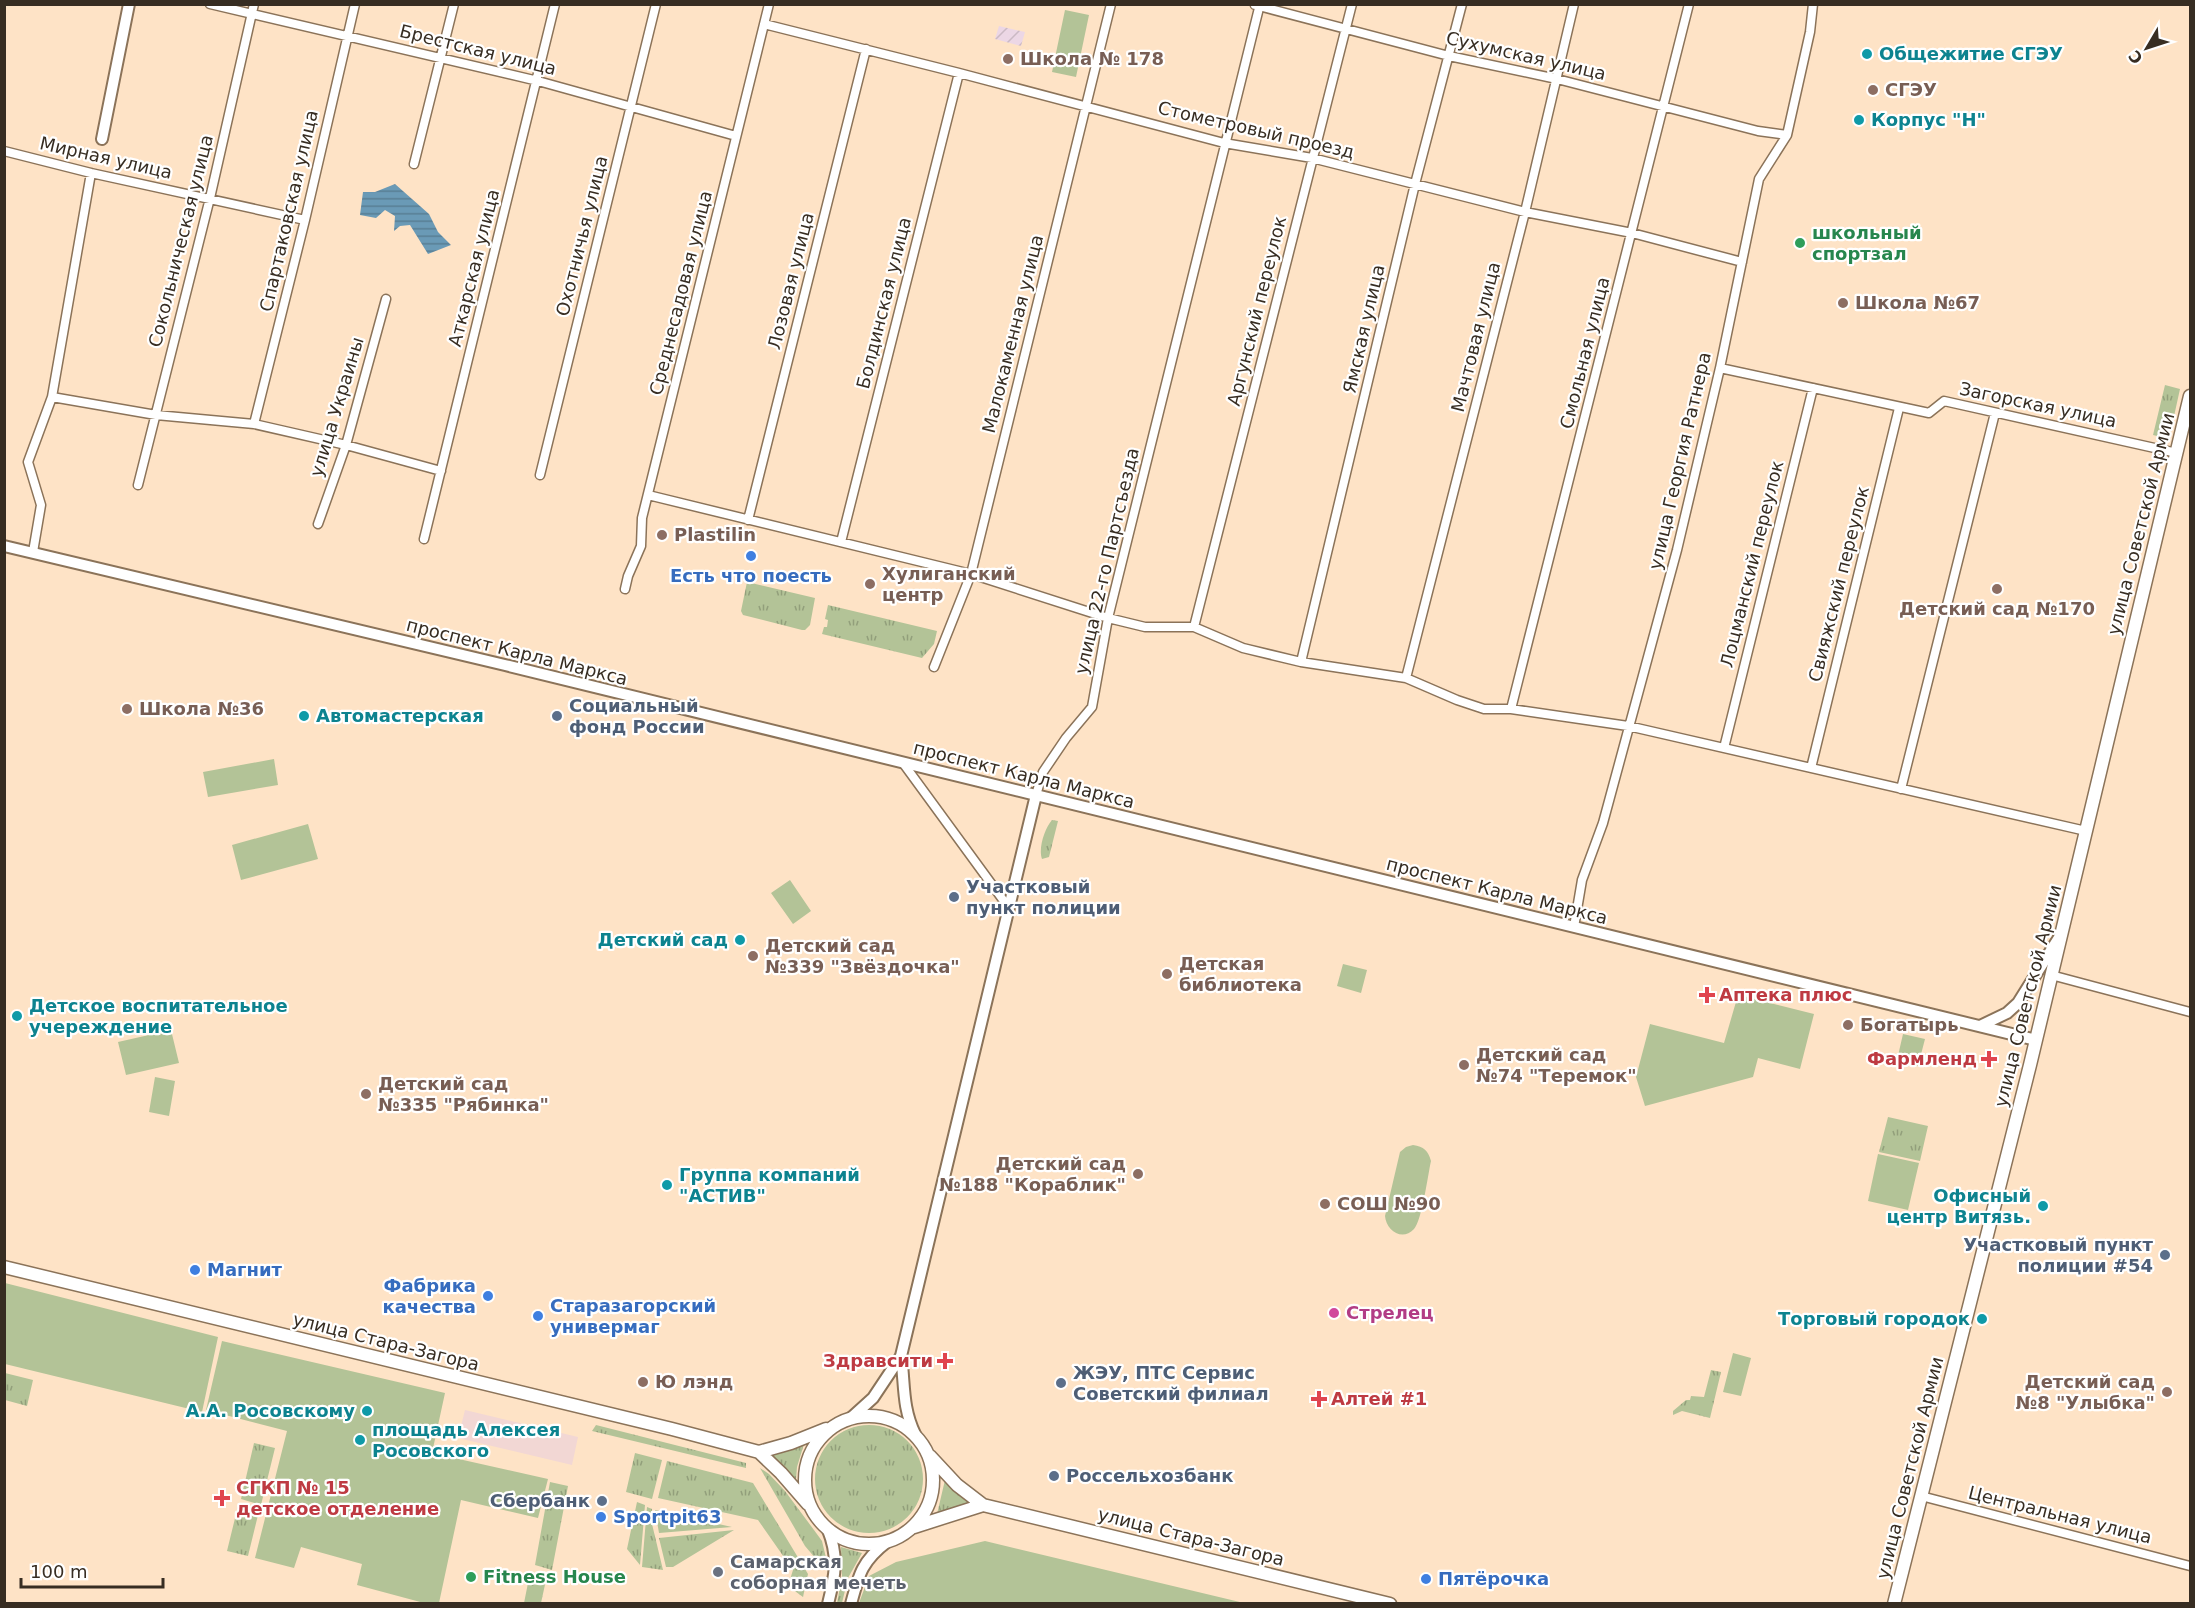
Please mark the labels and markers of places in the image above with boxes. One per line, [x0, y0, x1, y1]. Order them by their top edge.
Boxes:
place label: Общежитие СГЭУ [1879, 43, 2063, 64]
marker: Общежитие СГЭУ [1860, 47, 1874, 61]
place label: Школа № 178 [1020, 48, 1164, 69]
marker: Школа № 178 [1001, 52, 1015, 66]
place label: СГЭУ [1885, 79, 1937, 100]
marker: СГЭУ [1866, 83, 1880, 97]
place label: Корпус "Н" [1871, 109, 1986, 130]
marker: Корпус "Н" [1852, 113, 1866, 127]
place label: школьный спортзал [1812, 222, 1922, 264]
marker: школьный спортзал [1793, 236, 1807, 250]
place label: Школа №67 [1855, 292, 1980, 313]
marker: Школа №67 [1836, 296, 1850, 310]
place label: Plastilin [674, 524, 756, 545]
marker: Plastilin [655, 528, 669, 542]
marker: Есть что поесть [744, 549, 758, 563]
place label: Хулиганский центр [882, 563, 1016, 605]
place label: Есть что поесть [670, 565, 832, 586]
marker: Хулиганский центр [863, 577, 877, 591]
marker: Детский сад №170 [1990, 582, 2004, 596]
place label: Детский сад №170 [1899, 598, 2095, 619]
place label: Социальный фонд России [569, 695, 705, 737]
place label: Школа №36 [139, 698, 264, 719]
marker: Школа №36 [120, 702, 134, 716]
place label: Автомастерская [316, 705, 484, 726]
marker: Автомастерская [297, 709, 311, 723]
marker: Социальный фонд России [550, 709, 564, 723]
place label: Участковый пункт полиции [966, 876, 1121, 918]
marker: Участковый пункт полиции [947, 890, 961, 904]
place label: Детский сад [598, 929, 728, 950]
marker: Детский сад [733, 933, 747, 947]
place label: Детский сад №339 "Звёздочка" [765, 935, 960, 977]
marker: Детский сад №339 "Звёздочка" [746, 949, 760, 963]
place label: Детская библиотека [1179, 953, 1302, 995]
marker: Детская библиотека [1160, 967, 1174, 981]
place label: Аптека плюс [1719, 984, 1852, 1005]
marker: Аптека плюс [1700, 988, 1714, 1002]
place label: Детское воспитательное учереждение [29, 995, 288, 1037]
marker: Детское воспитательное учереждение [10, 1009, 24, 1023]
place label: Богатырь [1860, 1014, 1959, 1035]
marker: Богатырь [1841, 1018, 1855, 1032]
place label: Детский сад №74 "Теремок" [1476, 1044, 1637, 1086]
place label: Фармленд [1867, 1048, 1977, 1069]
marker: Фармленд [1982, 1052, 1996, 1066]
marker: Детский сад №74 "Теремок" [1457, 1058, 1471, 1072]
place label: Детский сад №335 "Рябинка" [378, 1073, 549, 1115]
marker: Детский сад №335 "Рябинка" [359, 1087, 373, 1101]
place label: Детский сад №188 "Кораблик" [939, 1153, 1126, 1195]
place label: Группа компаний "АСТИВ" [679, 1164, 860, 1206]
marker: Детский сад №188 "Кораблик" [1131, 1167, 1145, 1181]
marker: Группа компаний "АСТИВ" [660, 1178, 674, 1192]
place label: Офисный центр Витязь. [1886, 1185, 2031, 1227]
place label: СОШ №90 [1337, 1193, 1441, 1214]
marker: СОШ №90 [1318, 1197, 1332, 1211]
marker: Офисный центр Витязь. [2036, 1199, 2050, 1213]
place label: Участковый пункт полиции #54 [1963, 1234, 2154, 1276]
marker: Участковый пункт полиции #54 [2158, 1248, 2172, 1262]
place label: Магнит [207, 1259, 283, 1280]
marker: Магнит [188, 1263, 202, 1277]
place label: Фабрика качества [382, 1275, 476, 1317]
marker: Фабрика качества [481, 1289, 495, 1303]
place label: Старазагорский универмаг [550, 1295, 716, 1337]
place label: Стрелец [1346, 1302, 1433, 1323]
marker: Стрелец [1327, 1306, 1341, 1320]
place label: Торговый городок [1778, 1308, 1970, 1329]
marker: Старазагорский универмаг [531, 1309, 545, 1323]
marker: Торговый городок [1975, 1312, 1989, 1326]
place label: Здравсити [823, 1350, 933, 1371]
marker: Здравсити [938, 1354, 952, 1368]
place label: ЖЭУ, ПТС Сервис Советский филиал [1073, 1362, 1269, 1404]
place label: Ю лэнд [655, 1371, 733, 1392]
place label: Детский сад №8 "Улыбка" [2016, 1371, 2155, 1413]
marker: Ю лэнд [636, 1375, 650, 1389]
marker: ЖЭУ, ПТС Сервис Советский филиал [1054, 1376, 1068, 1390]
marker: Детский сад №8 "Улыбка" [2160, 1385, 2174, 1399]
place label: Алтей #1 [1331, 1388, 1427, 1409]
marker: Алтей #1 [1312, 1392, 1326, 1406]
place label: А.А. Росовскому [186, 1400, 355, 1421]
marker: А.А. Росовскому [360, 1404, 374, 1418]
place label: площадь Алексея Росовского [372, 1419, 560, 1461]
marker: площадь Алексея Росовского [353, 1433, 367, 1447]
place label: Россельхозбанк [1066, 1465, 1233, 1486]
marker: Россельхозбанк [1047, 1469, 1061, 1483]
place label: СГКП № 15 детское отделение [236, 1477, 439, 1519]
marker: СГКП № 15 детское отделение [213, 1489, 231, 1507]
place label: Сбербанк [490, 1490, 590, 1511]
marker: Сбербанк [595, 1494, 609, 1508]
place label: Sportpit63 [613, 1506, 721, 1527]
marker: Sportpit63 [594, 1510, 608, 1524]
place label: Самарская соборная мечеть [730, 1551, 907, 1593]
marker: Самарская соборная мечеть [711, 1565, 725, 1579]
place label: Fitness House [483, 1566, 626, 1587]
place label: Пятёрочка [1438, 1568, 1549, 1589]
marker: Fitness House [464, 1570, 478, 1584]
marker: Пятёрочка [1419, 1572, 1433, 1586]

